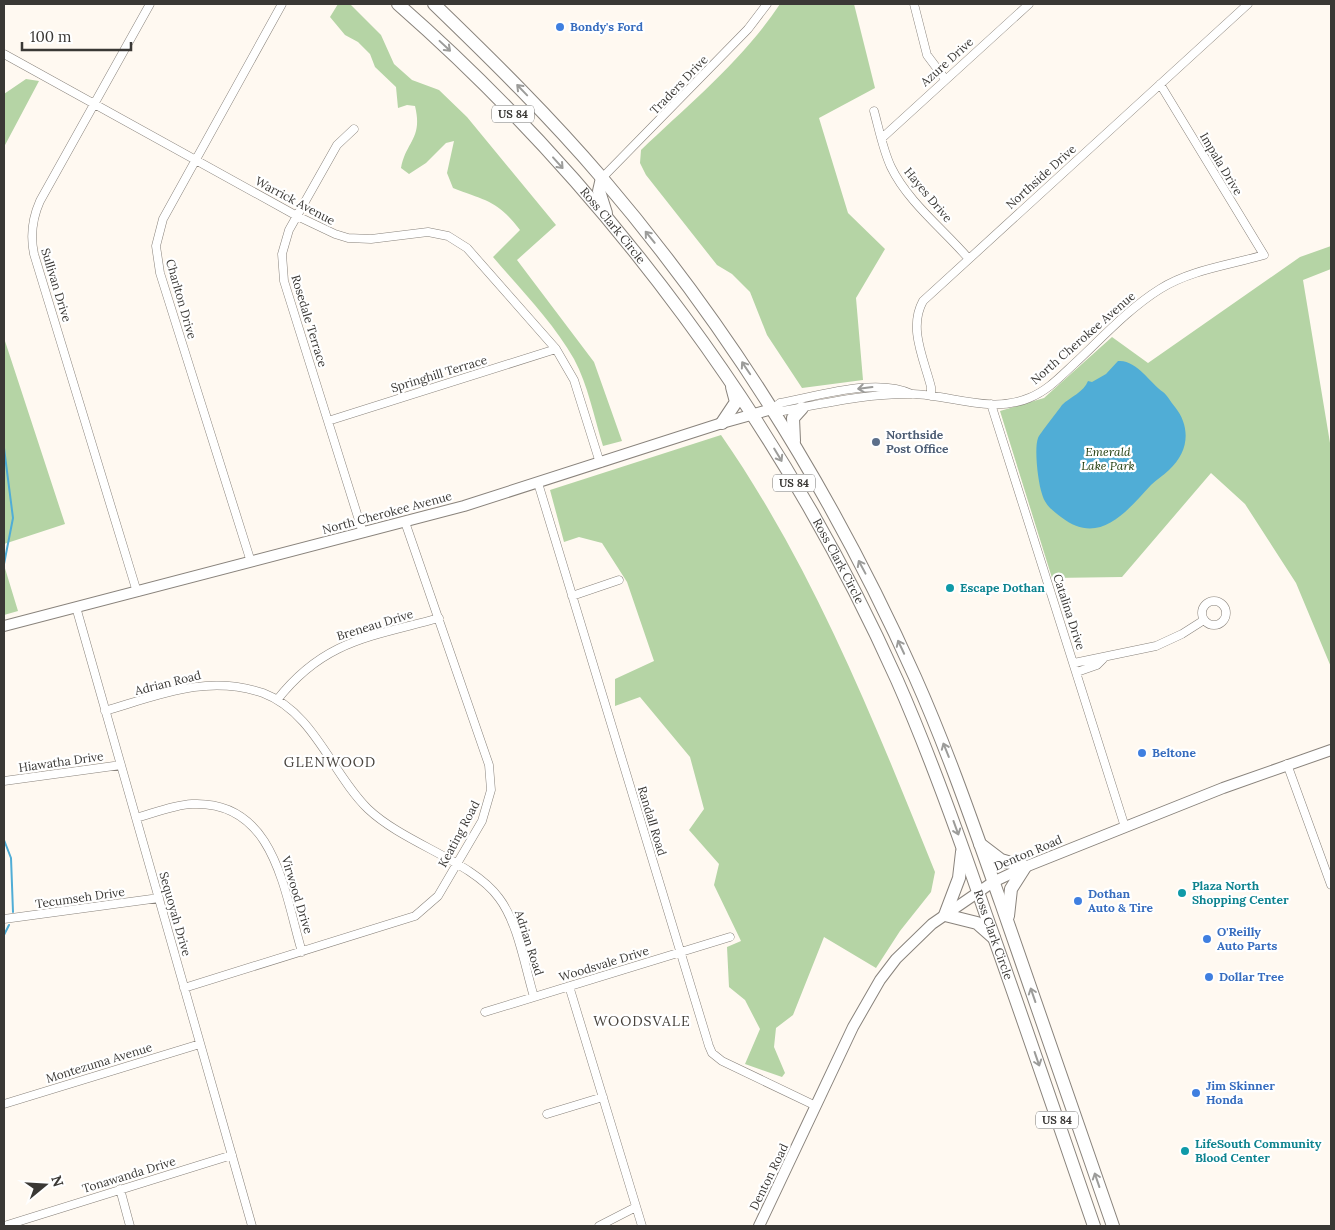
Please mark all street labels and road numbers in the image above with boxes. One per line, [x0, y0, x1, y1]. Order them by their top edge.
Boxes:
street label: Azure Drive [916, 34, 977, 90]
street label: Traders Drive [647, 52, 711, 117]
road number: US 84 [492, 106, 534, 122]
street label: Impala Drive [1197, 130, 1246, 198]
street label: Northside Drive [1003, 141, 1079, 212]
street label: Hayes Drive [901, 164, 956, 225]
street label: Warrick Avenue [253, 173, 338, 228]
street label: Ross Clark Circle [577, 184, 649, 267]
street label: Sullivan Drive [38, 246, 75, 324]
street label: Charlton Drive [163, 257, 200, 341]
street label: Rosedale Terrace [288, 273, 331, 369]
street label: North Cherokee Avenue [1027, 288, 1138, 387]
street label: Springhill Terrace [389, 352, 489, 395]
road number: US 84 [773, 474, 815, 492]
street label: North Cherokee Avenue [320, 488, 454, 537]
street label: Ross Clark Circle [810, 516, 868, 606]
street label: Catalina Drive [1050, 572, 1089, 652]
street label: Breneau Drive [335, 606, 415, 643]
street label: Adrian Road [132, 667, 203, 698]
street label: Hiawatha Drive [18, 748, 105, 775]
street label: Randall Road [635, 784, 670, 857]
street label: Keating Road [435, 798, 482, 870]
street label: Denton Road [991, 831, 1064, 874]
street label: Virwood Drive [278, 853, 317, 936]
street label: Sequoyah Drive [156, 870, 195, 958]
street label: Tecumseh Drive [34, 884, 126, 911]
street label: Ross Clark Circle [971, 888, 1017, 982]
street label: Adrian Road [512, 907, 547, 977]
street label: Woodsvale Drive [557, 943, 651, 984]
street label: Montezuma Avenue [44, 1039, 154, 1086]
road number: US 84 [1036, 1112, 1078, 1128]
street label: Denton Road [746, 1141, 791, 1213]
street label: Tonawanda Drive [80, 1153, 178, 1196]

